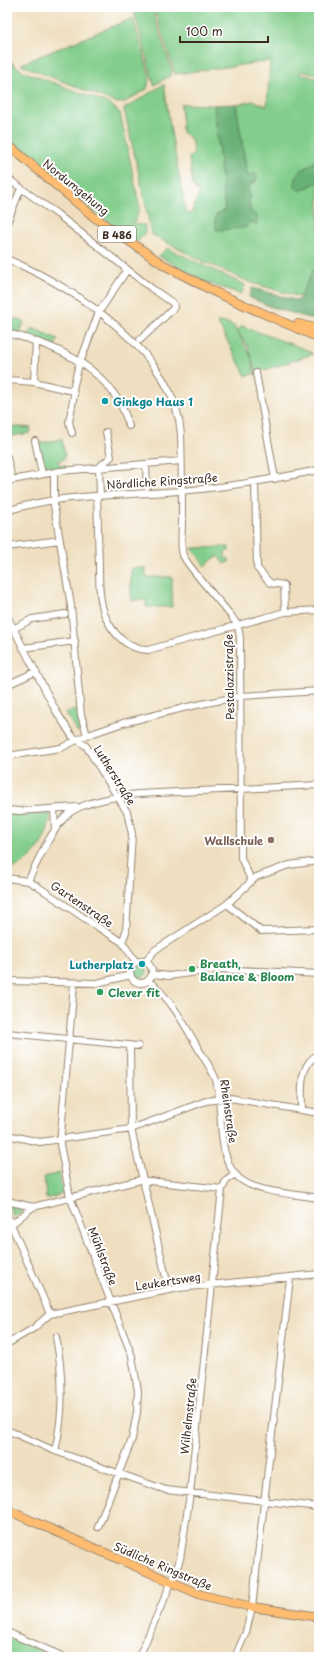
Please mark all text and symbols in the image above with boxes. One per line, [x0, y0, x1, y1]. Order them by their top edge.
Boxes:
scale bar [180, 18, 268, 44]
text: 100 m [186, 22, 223, 40]
street label: Nordumgehung [39, 155, 113, 219]
road number: B 486 [98, 226, 136, 242]
place label: Ginkgo Haus 1 [113, 393, 193, 410]
marker: Ginkgo Haus 1 [100, 396, 110, 406]
street label: Nördliche Ringstraße [106, 469, 218, 493]
street label: Pestalozzistraße [220, 634, 238, 720]
street label: Lutherstraße [90, 742, 140, 808]
place label: Wallschule [204, 832, 263, 849]
marker: Wallschule [266, 835, 276, 845]
street label: Gartenstraße [47, 877, 117, 931]
place label: Breath, Balance & Bloom [200, 955, 294, 985]
place label: Lutherplatz [69, 956, 134, 973]
marker: Lutherplatz [137, 959, 147, 969]
marker: Breath, Balance & Bloom [187, 964, 197, 974]
place label: Clever fit [108, 984, 160, 1001]
marker: Clever fit [95, 987, 105, 997]
street label: Rheinstraße [216, 1078, 242, 1144]
street label: Mühlstraße [84, 1224, 122, 1288]
street label: Leukertsweg [134, 1267, 202, 1295]
street label: Wilhelmstraße [176, 1377, 200, 1455]
street label: Südliche Ringstraße [111, 1538, 215, 1594]

